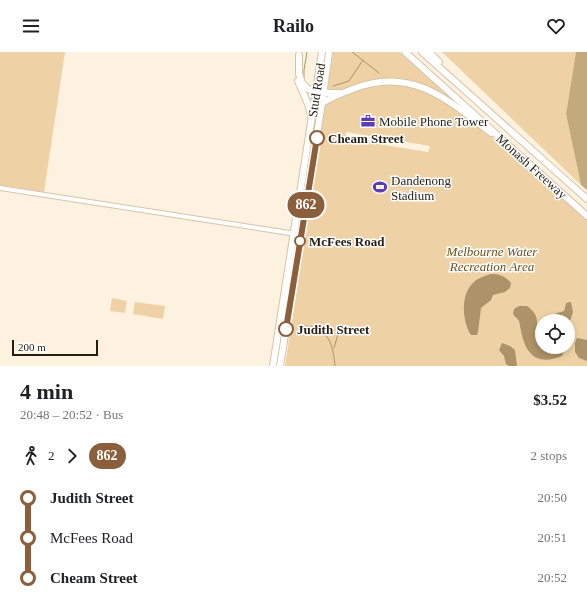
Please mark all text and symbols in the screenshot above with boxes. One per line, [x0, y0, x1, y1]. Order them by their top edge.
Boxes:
icon: menu [20, 15, 42, 37]
icon: heart [545, 15, 567, 37]
text: Railo [273, 16, 314, 36]
street label: Stud Road [305, 61, 328, 118]
office icon: Mobile Phone Tower [360, 113, 376, 129]
place label: Mobile Phone Tower [379, 114, 489, 129]
marker: Cheam Street [309, 130, 325, 146]
place label: Cheam Street [328, 131, 405, 146]
street label: Monash Freeway [493, 131, 570, 202]
place label: Dandenong Stadium [391, 173, 451, 203]
sports icon: Dandenong Stadium [372, 179, 388, 195]
line badge: 862 [283, 192, 329, 218]
text: 862 [296, 197, 317, 212]
place label: McFees Road [309, 234, 385, 249]
marker: McFees Road [294, 235, 306, 247]
park label: Melbourne Water Recreation Area [446, 244, 538, 274]
map controls [535, 314, 575, 354]
button: locate [535, 314, 575, 354]
marker: Judith Street [278, 321, 294, 337]
place label: Judith Street [297, 322, 370, 337]
scale bar [12, 338, 98, 357]
text: 200 m [18, 341, 46, 353]
text: 4 min [20, 379, 73, 404]
text: $3.52 [533, 392, 567, 408]
text: 20:48 – 20:52 · Bus [20, 407, 123, 422]
icon: walk [20, 445, 42, 467]
icon: forward [61, 445, 83, 467]
text: 2 [48, 448, 55, 463]
text: 862 [97, 448, 118, 463]
text: 2 stops [531, 448, 567, 463]
text: Judith Street [50, 490, 133, 506]
text: 20:50 [537, 490, 567, 505]
text: McFees Road [50, 530, 133, 546]
text: 20:51 [537, 530, 567, 545]
text: Cheam Street [50, 570, 138, 586]
text: 20:52 [537, 570, 567, 585]

